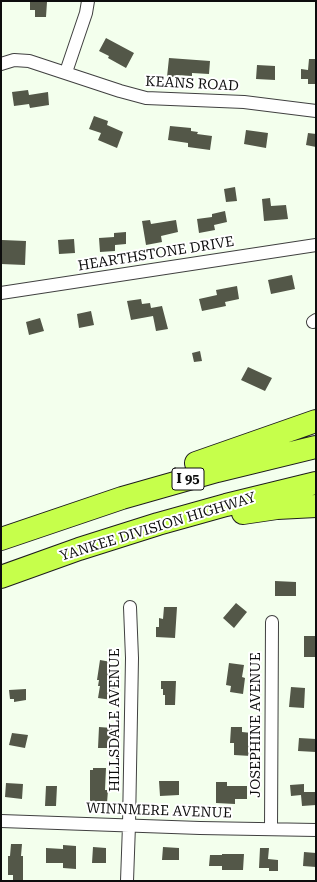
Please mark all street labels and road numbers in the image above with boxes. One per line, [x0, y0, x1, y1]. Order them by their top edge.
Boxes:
street label: KEANS ROAD [145, 73, 239, 95]
street label: HEARTHSTONE DRIVE [77, 233, 235, 275]
road number: I 95 [172, 468, 204, 490]
street label: YANKEE DIVISION HIGHWAY [58, 489, 258, 565]
street label: HILLSDALE AVENUE [107, 648, 123, 792]
street label: JOSEPHINE AVENUE [248, 652, 264, 798]
street label: WINNMERE AVENUE [86, 800, 232, 822]

